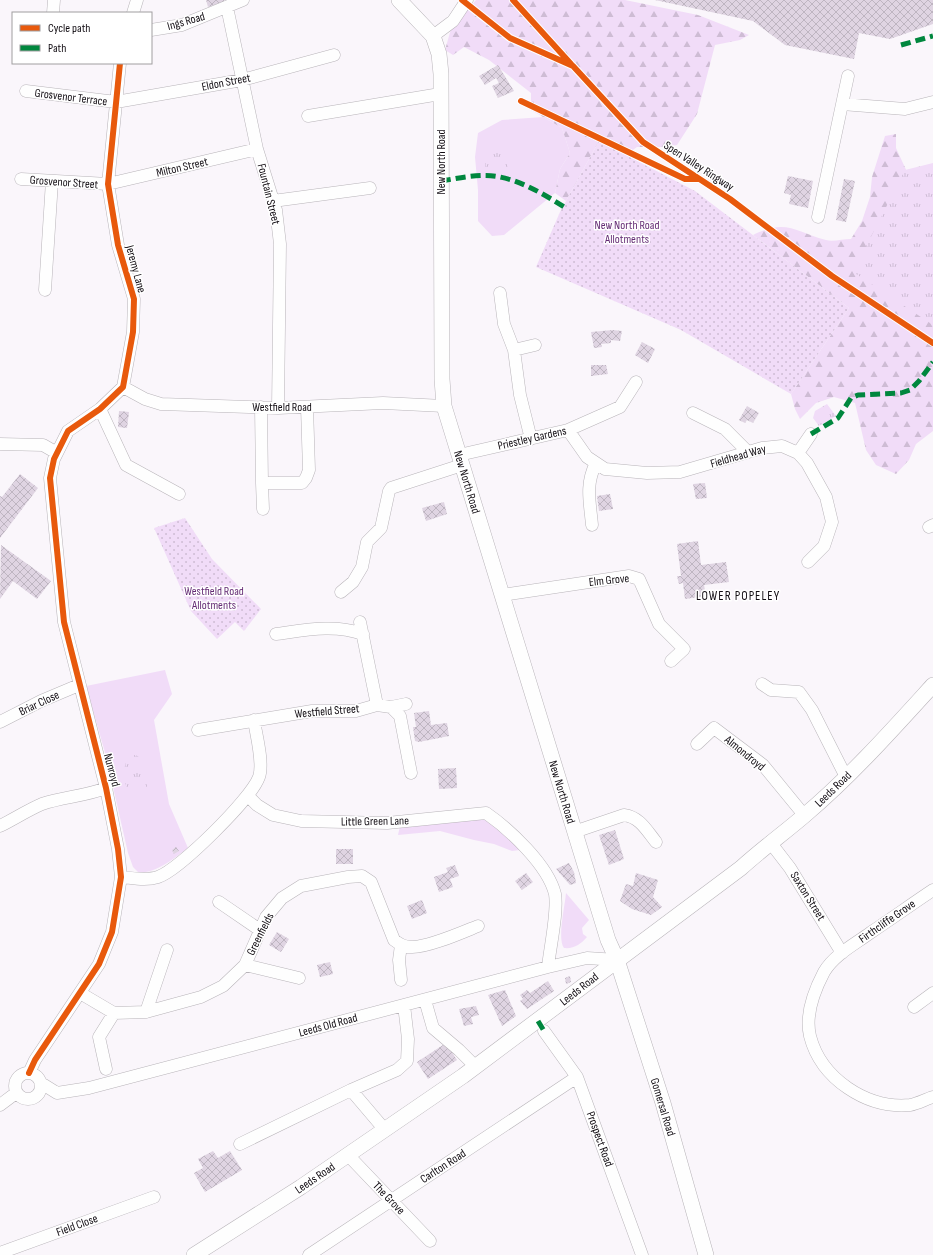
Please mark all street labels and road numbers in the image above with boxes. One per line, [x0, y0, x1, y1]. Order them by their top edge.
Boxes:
street label: Ings Road [166, 9, 207, 34]
street label: Eldon Street [200, 70, 252, 95]
street label: Grosvenor Terrace [34, 86, 108, 109]
street label: New North Road [434, 130, 449, 194]
street label: Spen Valley Ringway [661, 138, 737, 195]
street label: Milton Street [155, 154, 210, 181]
street label: Fountain Street [254, 162, 283, 227]
street label: Grosvenor Street [29, 173, 99, 192]
street label: Jeremy Lane [122, 243, 149, 295]
street label: Westfield Road [252, 400, 312, 415]
street label: Priestley Gardens [496, 423, 568, 454]
street label: Fieldhead Way [709, 441, 768, 472]
street label: New North Road [450, 449, 483, 515]
street label: Elm Grove [588, 571, 630, 590]
street label: Briar Close [16, 687, 62, 719]
street label: Westfield Street [294, 701, 360, 722]
street label: Almondroyd [721, 732, 768, 774]
street label: Nunroyd [100, 752, 123, 788]
street label: New North Road [545, 759, 578, 825]
street label: Leeds Road [812, 768, 855, 810]
street label: Little Green Lane [341, 813, 409, 830]
street label: Saxton Street [787, 869, 829, 924]
street label: Firthcliffe Grove [856, 896, 919, 946]
street label: Greenfields [243, 910, 277, 958]
street label: Leeds Road [557, 970, 602, 1009]
street label: Leeds Old Road [297, 1010, 359, 1041]
street label: Gomersal Road [647, 1076, 678, 1138]
street label: Prospect Road [583, 1110, 616, 1169]
street label: Carlton Road [418, 1146, 469, 1187]
street label: Leeds Road [292, 1160, 338, 1197]
street label: The Grove [369, 1179, 408, 1218]
street label: Field Close [54, 1211, 100, 1240]

